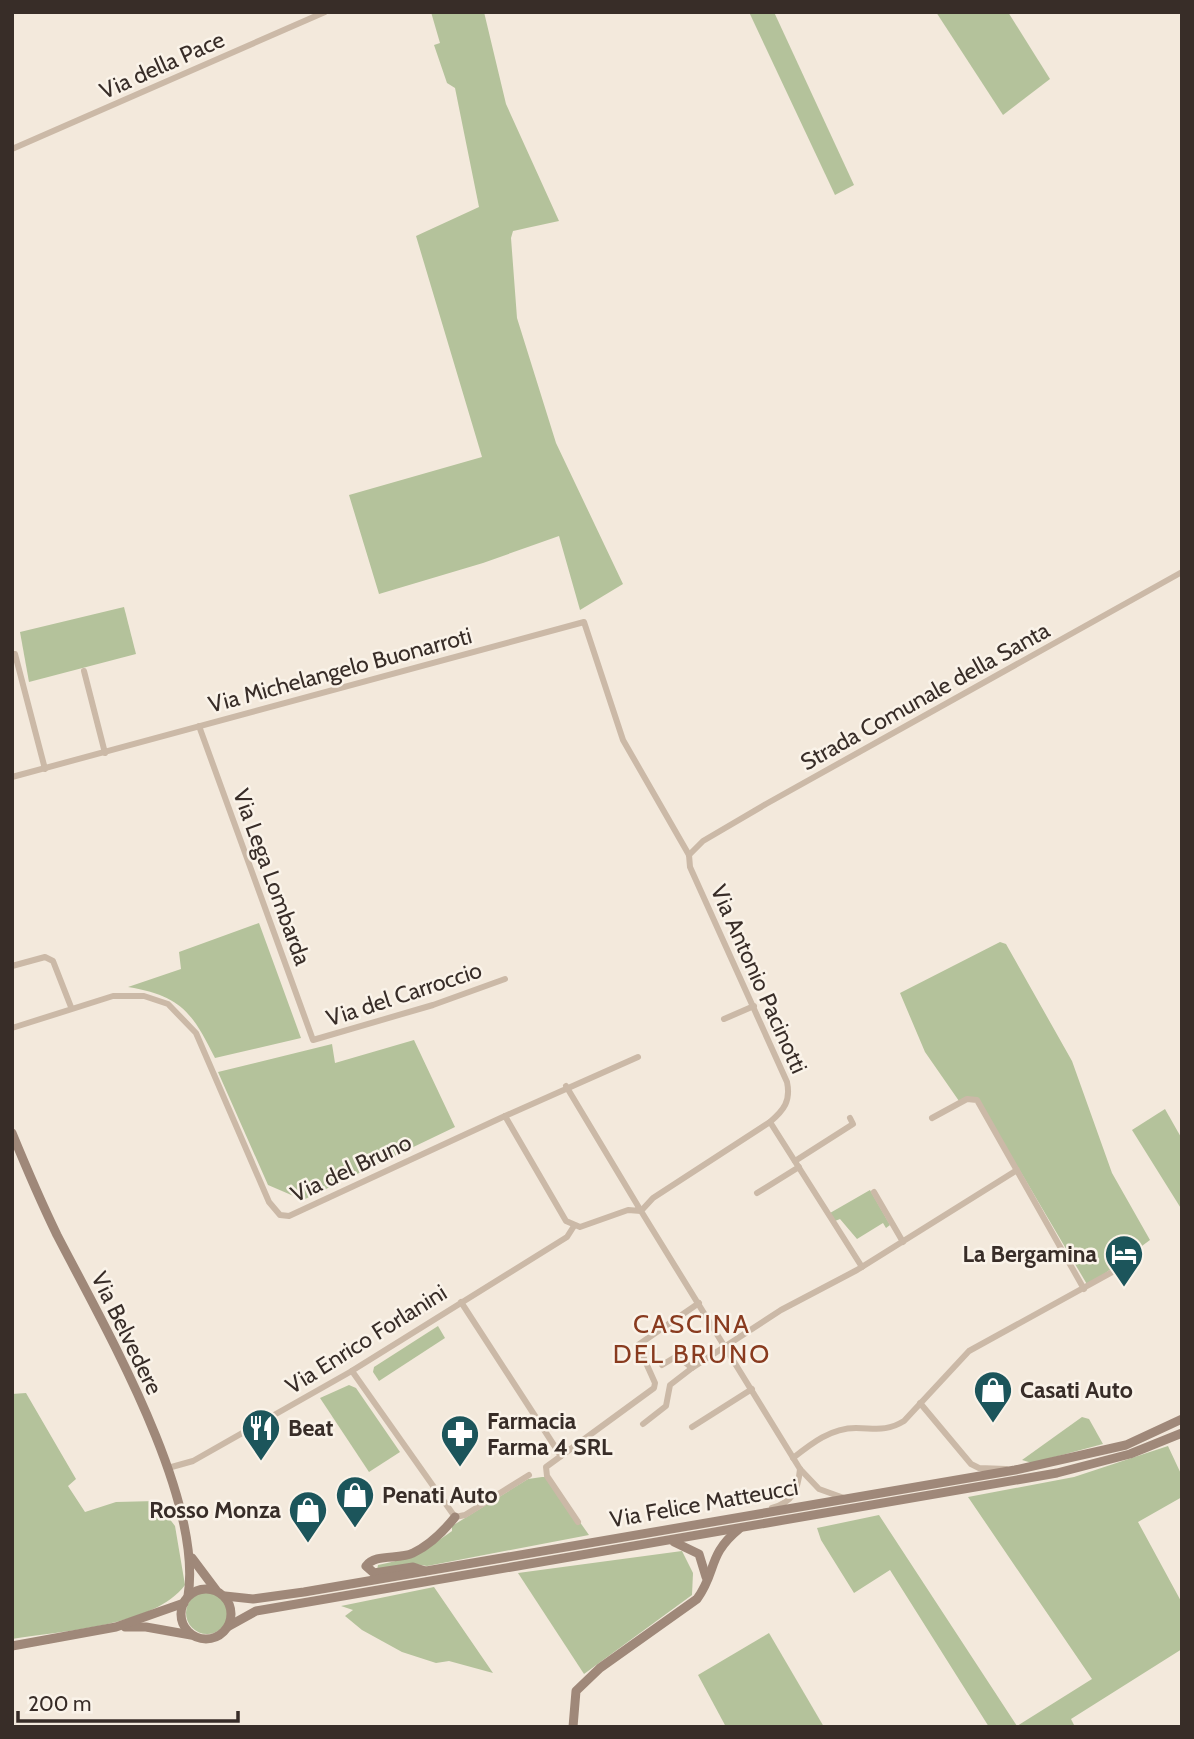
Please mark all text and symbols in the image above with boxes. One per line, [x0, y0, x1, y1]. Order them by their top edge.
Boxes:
street label: Via della Pace [95, 25, 229, 105]
street label: Strada Comunale della Santa [796, 616, 1054, 776]
street label: Via Michelangelo Buonarroti [205, 621, 475, 719]
street label: Via Lega Lombarda [227, 785, 317, 969]
street label: Via Antonio Pacinotti [705, 880, 813, 1078]
street label: Via del Carroccio [323, 956, 485, 1032]
street label: Via del Bruno [286, 1128, 416, 1208]
hotel icon: La Bergamina [1103, 1233, 1145, 1288]
place label: La Bergamina [962, 1240, 1098, 1268]
street label: Via Belvedere [85, 1267, 169, 1399]
street label: Via Enrico Forlanini [280, 1278, 452, 1400]
district label: CASCINA DEL BRUNO [613, 1308, 771, 1370]
shop icon: Casati Auto [972, 1369, 1014, 1424]
place label: Casati Auto [1020, 1376, 1133, 1404]
restaurant icon: Beat [240, 1407, 282, 1462]
place label: Farmacia Farma 4 SRL [487, 1407, 613, 1461]
pharmacy icon: Farmacia Farma 4 SRL [439, 1413, 481, 1468]
place label: Beat [288, 1414, 334, 1442]
street label: Via Felice Matteucci [608, 1473, 800, 1533]
shop icon: Penati Auto [334, 1474, 376, 1529]
place label: Penati Auto [382, 1481, 498, 1509]
shop icon: Rosso Monza [287, 1489, 329, 1544]
place label: Rosso Monza [149, 1496, 282, 1524]
scale bar [18, 1680, 238, 1724]
text: 200 m [28, 1691, 91, 1716]

